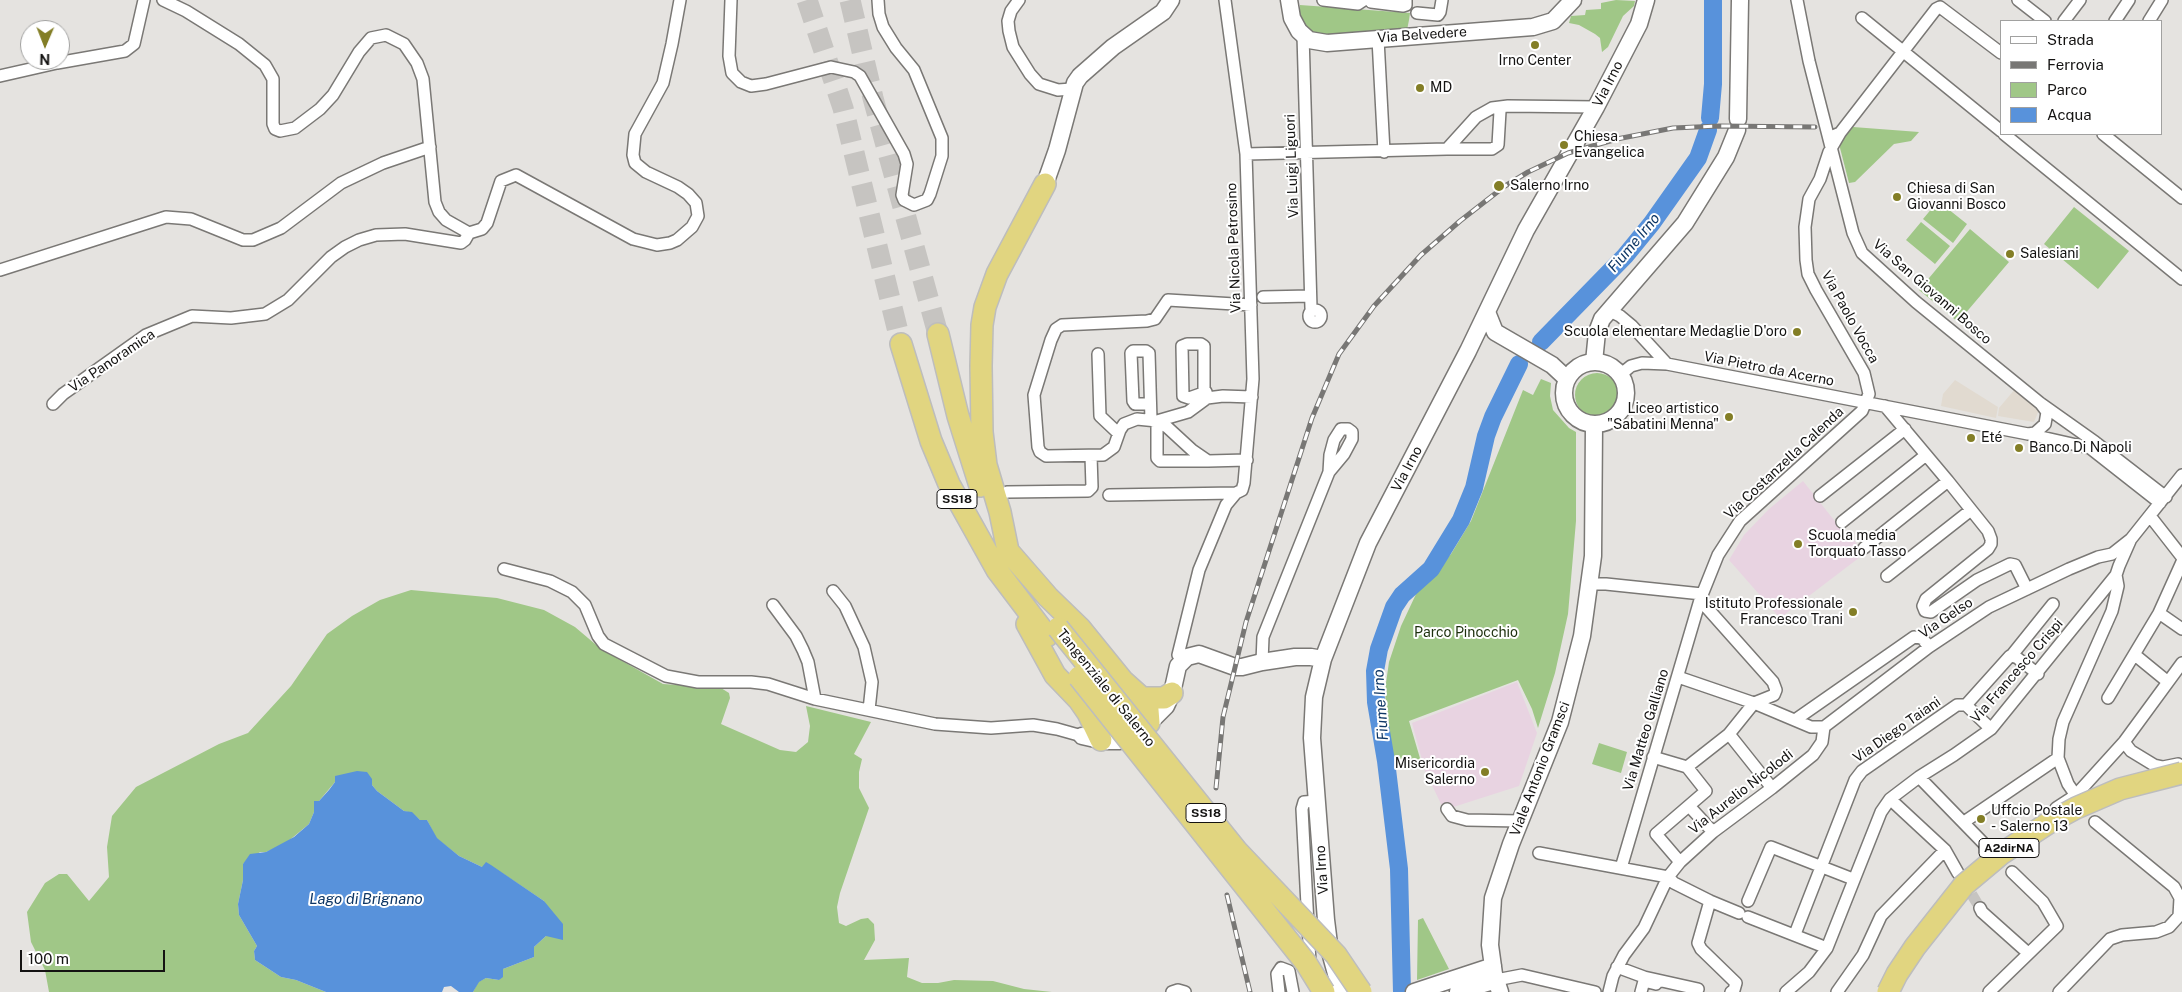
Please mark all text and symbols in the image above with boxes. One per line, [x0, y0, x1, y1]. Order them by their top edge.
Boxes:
north arrow [20, 20, 70, 70]
legend [2000, 20, 2162, 135]
street label: Via Belvedere [1377, 23, 1467, 47]
text: Strada [2047, 31, 2094, 48]
marker: Irno Center [1529, 39, 1541, 51]
text: N [39, 51, 50, 67]
place label: Irno Center [1499, 53, 1571, 69]
text: Ferrovia [2047, 56, 2104, 73]
street label: Via Irno [1589, 58, 1627, 110]
place label: MD [1430, 80, 1452, 96]
text: Parco [2047, 81, 2087, 98]
marker: MD [1414, 82, 1426, 94]
text: Acqua [2047, 106, 2092, 123]
street label: Via Luigi Liguori [1282, 114, 1302, 218]
place label: Chiesa Evangelica [1574, 129, 1645, 162]
marker: Chiesa Evangelica [1558, 139, 1570, 151]
place label: Salerno Irno [1510, 178, 1589, 194]
marker: Salerno Irno [1492, 179, 1506, 193]
place label: Chiesa di San Giovanni Bosco [1907, 181, 2006, 213]
street label: Via Nicola Petrosino [1223, 182, 1245, 314]
marker: Chiesa di San Giovanni Bosco [1891, 191, 1903, 203]
water label: Fiume Irno [1604, 210, 1664, 276]
street label: Via San Giovanni Bosco [1869, 236, 1995, 348]
place label: Salesiani [2020, 246, 2079, 262]
marker: Salesiani [2004, 248, 2016, 260]
street label: Via Paolo Vocca [1818, 268, 1882, 366]
place label: Scuola elementare Medaglie D'oro [1564, 324, 1787, 340]
street label: Via Panoramica [66, 326, 158, 396]
marker: Scuola elementare Medaglie D'oro [1791, 326, 1803, 338]
street label: Via Pietro da Acerno [1702, 348, 1836, 390]
place label: Liceo artistico "Sabatini Menna" [1607, 401, 1719, 434]
street label: Via Costanzella Calenda [1721, 403, 1847, 523]
marker: Liceo artistico "Sabatini Menna" [1723, 411, 1735, 423]
place label: Eté [1981, 430, 2002, 446]
marker: Eté [1965, 432, 1977, 444]
place label: Banco Di Napoli [2029, 440, 2132, 456]
marker: Banco Di Napoli [2013, 442, 2025, 454]
street label: Via Irno [1388, 443, 1426, 495]
road number: SS18 [937, 489, 977, 508]
place label: Scuola media Torquato Tasso [1808, 528, 1906, 560]
marker: Scuola media Torquato Tasso [1792, 538, 1804, 550]
street label: Via Gelso [1916, 594, 1976, 642]
place label: Istituto Professionale Francesco Trani [1705, 596, 1843, 628]
marker: Istituto Professionale Francesco Trani [1847, 606, 1859, 618]
street label: Via Francesco Crispi [1967, 616, 2067, 726]
park label: Parco Pinocchio [1414, 625, 1518, 641]
street label: Tangenziale di Salerno [1053, 626, 1159, 750]
street label: Via Matteo Galliano [1619, 667, 1673, 793]
water label: Fiume Irno [1370, 669, 1392, 741]
street label: Via Diego Taiani [1850, 694, 1944, 766]
street label: Viale Antonio Gramsci [1507, 699, 1573, 839]
street label: Via Aurelio Nicolodi [1686, 746, 1796, 838]
place label: Misericordia Salerno [1395, 756, 1475, 789]
marker: Misericordia Salerno [1479, 766, 1491, 778]
place label: Uffcio Postale - Salerno 13 [1991, 803, 2082, 836]
road number: SS18 [1186, 804, 1226, 822]
marker: Uffcio Postale - Salerno 13 [1975, 813, 1987, 825]
road number: A2dirNA [1979, 838, 2039, 858]
street label: Via Irno [1312, 845, 1332, 895]
water label: Lago di Brignano [309, 890, 423, 908]
scale bar [22, 940, 168, 972]
text: 100 m [28, 950, 69, 967]

